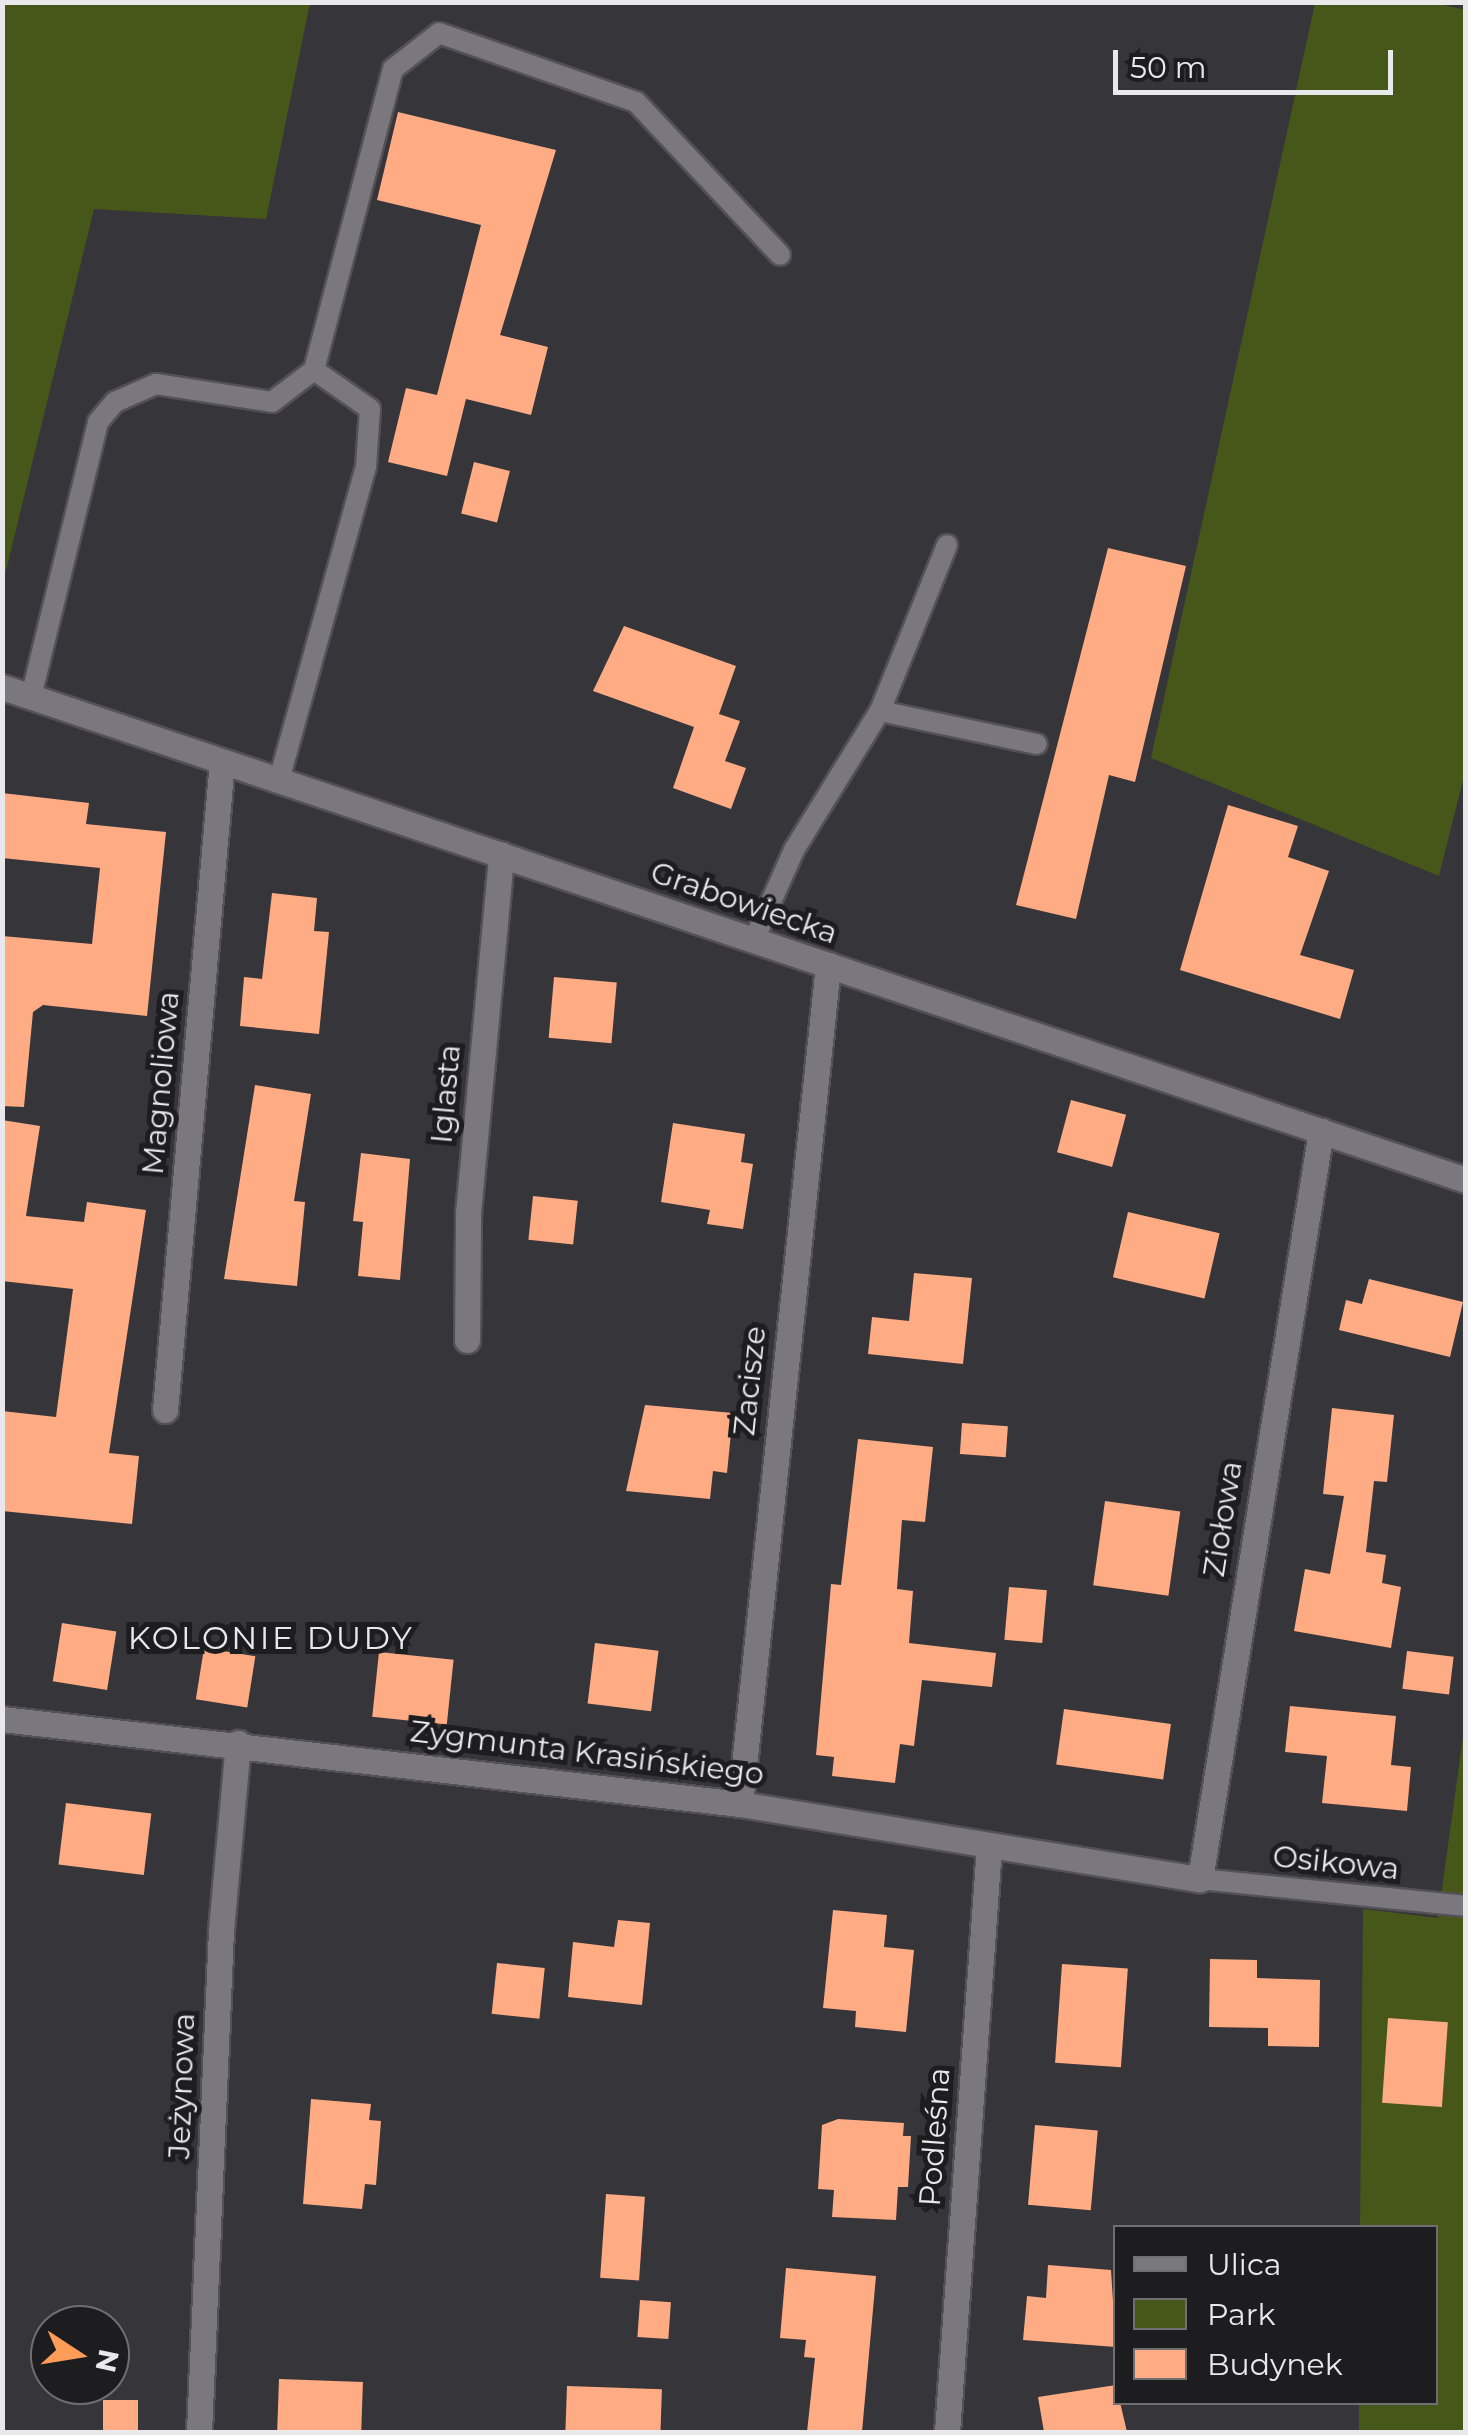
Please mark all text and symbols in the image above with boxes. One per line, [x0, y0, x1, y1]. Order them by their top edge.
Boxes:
scale bar [1118, 30, 1398, 92]
text: 50 m [1130, 49, 1207, 86]
street label: Grabowiecka [646, 854, 842, 952]
street label: Magnoliowa [135, 990, 187, 1176]
street label: Iglasta [424, 1043, 468, 1145]
street label: Zacisze [726, 1325, 774, 1437]
street label: Ziołowa [1196, 1459, 1250, 1579]
district label: KOLONIE DUDY [128, 1619, 414, 1657]
street label: Zygmunta Krasińskiego [408, 1713, 766, 1793]
street label: Osikowa [1271, 1838, 1401, 1888]
street label: Jeżynowa [161, 2012, 203, 2160]
street label: Podleśna [912, 2066, 958, 2208]
legend [1113, 2225, 1438, 2405]
text: Ulica [1207, 2246, 1282, 2283]
text: Park [1207, 2296, 1276, 2333]
north arrow [30, 2305, 130, 2405]
text: N [88, 2346, 126, 2375]
text: Budynek [1207, 2346, 1343, 2383]

